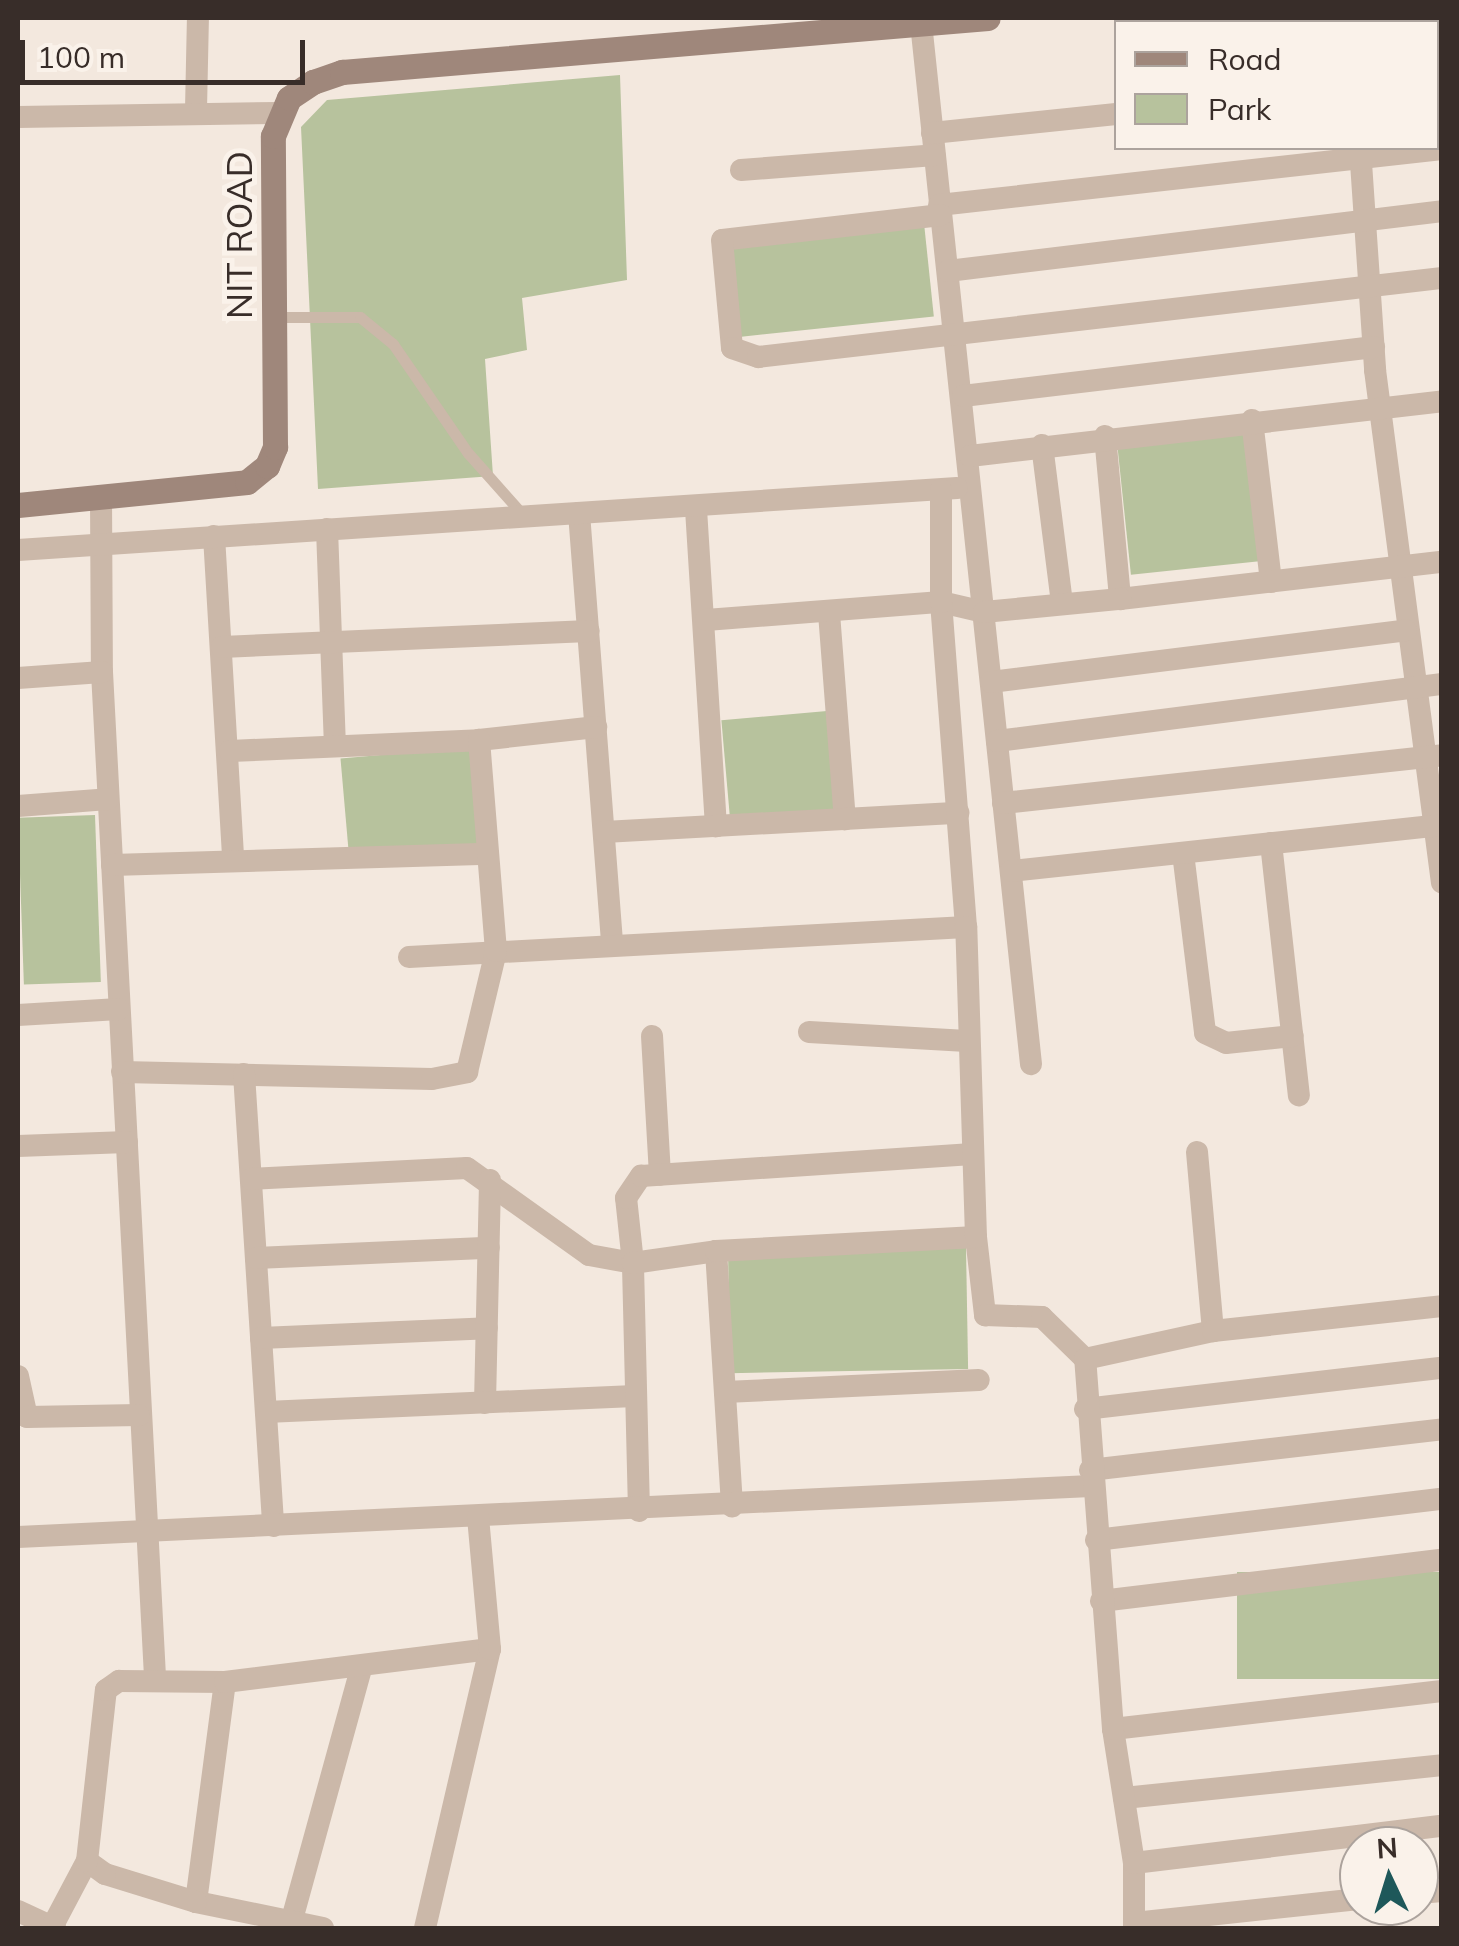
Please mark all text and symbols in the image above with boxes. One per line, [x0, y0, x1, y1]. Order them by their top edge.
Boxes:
scale bar [25, 20, 310, 82]
legend [1114, 20, 1439, 150]
text: 100 m [37, 38, 125, 76]
text: Road [1208, 40, 1282, 78]
text: Park [1208, 90, 1271, 128]
street label: NIT ROAD [218, 151, 260, 319]
north arrow [1339, 1826, 1439, 1926]
text: N [1375, 1829, 1399, 1866]

